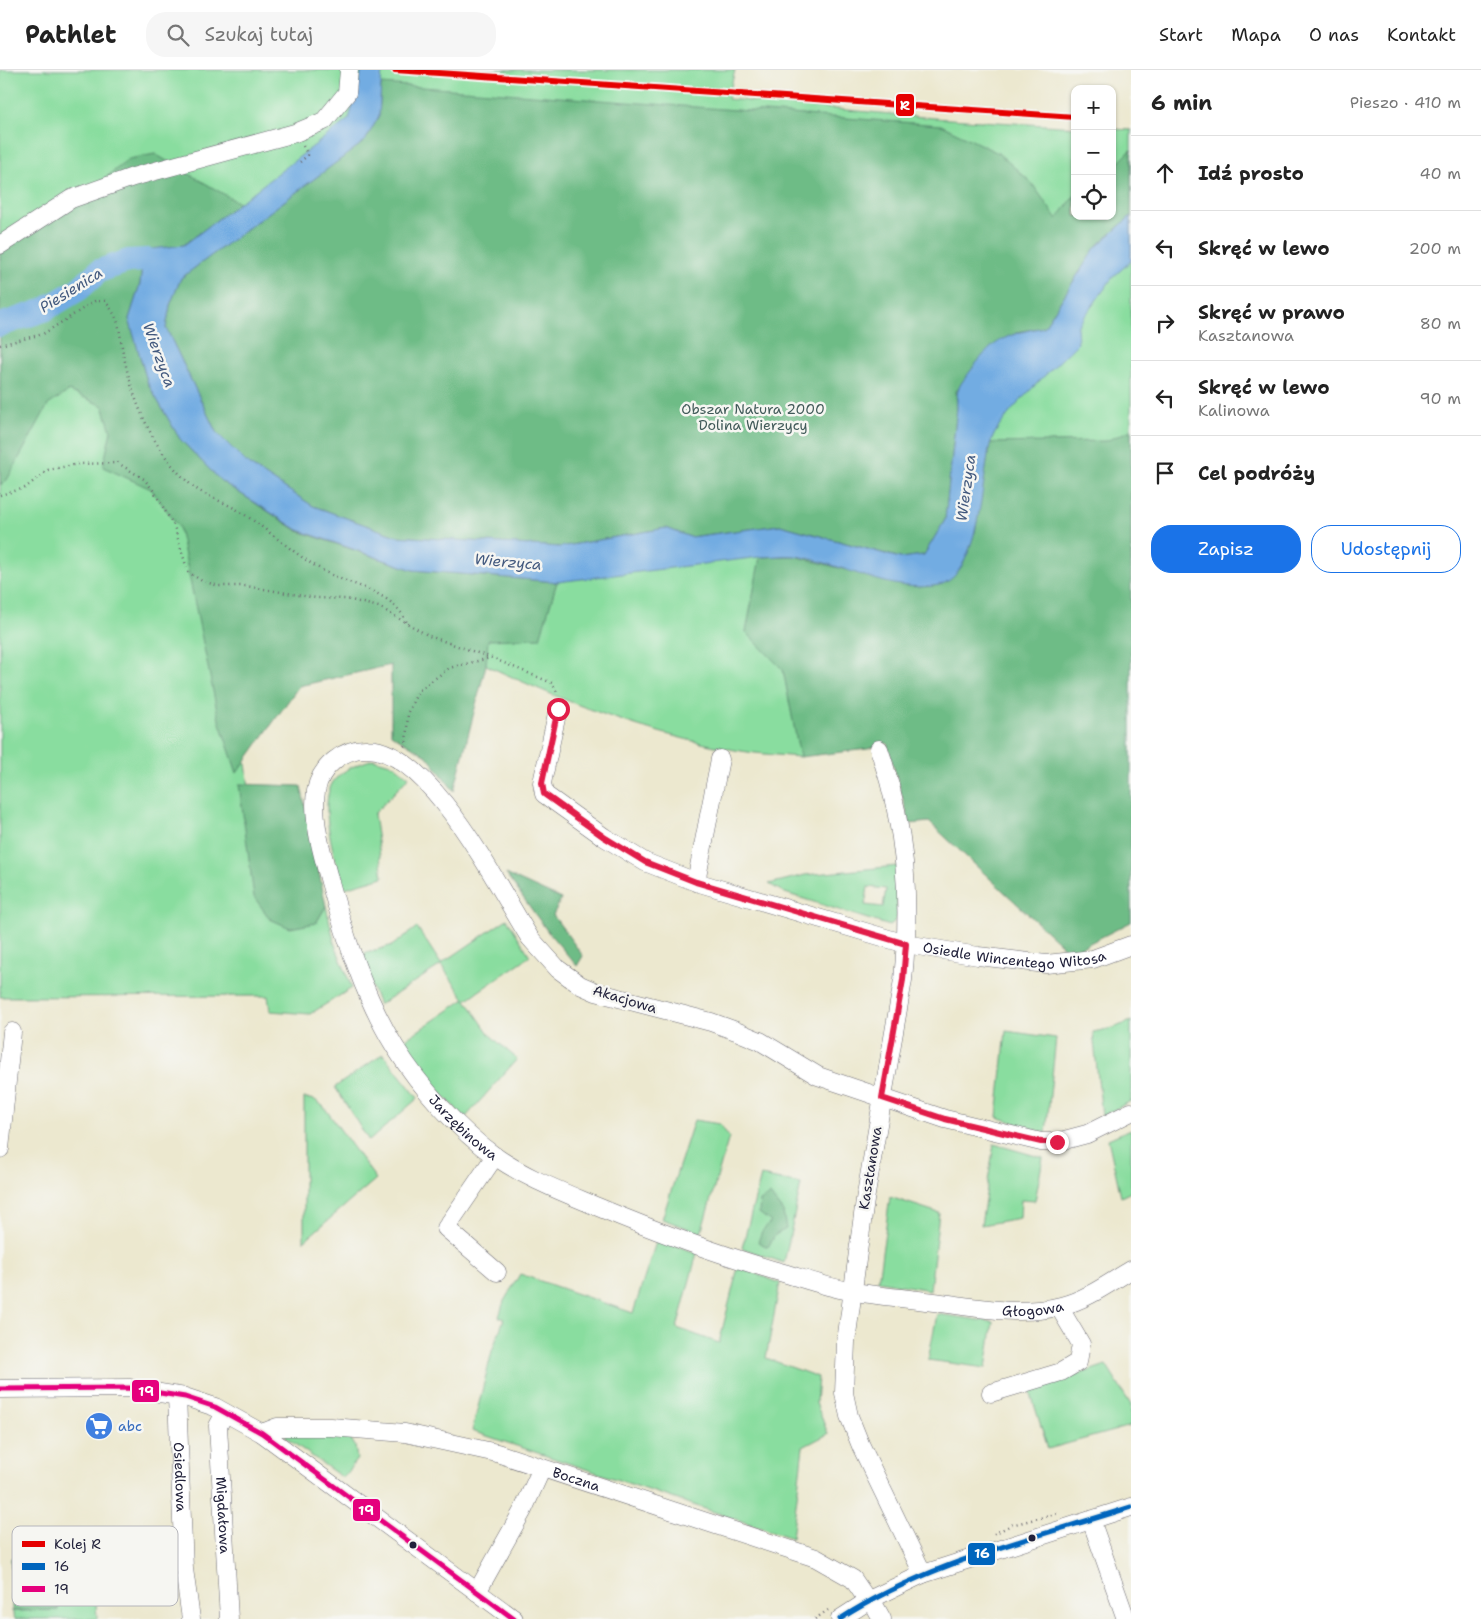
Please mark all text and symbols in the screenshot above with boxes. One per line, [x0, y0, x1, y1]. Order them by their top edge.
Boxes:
search box [146, 12, 496, 57]
text: Pathlet [25, 19, 116, 51]
icon: search [164, 21, 192, 49]
text: Szukaj tutaj [204, 22, 313, 47]
text: Start [1159, 23, 1203, 47]
text: Mapa [1231, 23, 1281, 47]
text: O nas [1309, 23, 1359, 47]
text: Kontakt [1387, 23, 1456, 47]
map controls [1071, 85, 1116, 220]
button: + [1071, 85, 1116, 130]
text: 6 min [1151, 89, 1212, 117]
text: Pieszo · 410 m [1350, 92, 1461, 113]
line badge: R [895, 93, 915, 117]
text: R [900, 96, 911, 114]
button: − [1071, 130, 1116, 175]
icon: ahead [1151, 159, 1179, 187]
text: Idź prosto [1198, 161, 1304, 186]
text: 40 m [1419, 163, 1461, 184]
button: locate [1071, 175, 1116, 220]
icon: left [1151, 234, 1179, 262]
text: Skręć w lewo [1198, 236, 1330, 261]
text: 200 m [1409, 238, 1461, 259]
water label: Piesienica [36, 263, 106, 317]
text: Skręć w prawo [1198, 300, 1345, 325]
icon: right [1151, 309, 1179, 337]
text: 80 m [1420, 313, 1461, 334]
water label: Wierzyca [138, 320, 180, 390]
text: Kasztanowa [1198, 325, 1294, 346]
text: Skręć w lewo [1198, 375, 1330, 400]
icon: left [1151, 384, 1179, 412]
text: 90 m [1420, 388, 1461, 409]
park label: Obszar Natura 2000 Dolina Wierzycy [681, 400, 825, 434]
text: Kalinowa [1198, 400, 1270, 421]
water label: Wierzyca [951, 453, 981, 523]
icon: arrive [1151, 459, 1179, 487]
text: Cel podróży [1198, 461, 1315, 486]
button: Zapisz [1151, 525, 1301, 573]
button: Udostępnij [1311, 525, 1461, 573]
water label: Wierzyca [474, 549, 542, 575]
route start [547, 698, 570, 721]
street label: Osiedle Wincentego Witosa [922, 938, 1109, 973]
street label: Akacjowa [591, 981, 659, 1017]
street label: Jarzębinowa [425, 1091, 502, 1164]
street label: Kasztanowa [855, 1125, 886, 1211]
route end [1046, 1131, 1069, 1154]
street label: Głogowa [1001, 1297, 1066, 1320]
line badge: 19 [131, 1379, 160, 1403]
text: 19 [138, 1382, 154, 1400]
supermarket icon: abc [84, 1411, 114, 1441]
place label: abc [118, 1417, 142, 1435]
street label: Osiedlowa [170, 1442, 191, 1513]
street label: Boczna [550, 1463, 603, 1495]
street label: Migdałowa [212, 1476, 234, 1554]
line badge: 19 [352, 1498, 381, 1522]
text: 19 [358, 1501, 374, 1519]
legend [12, 1526, 178, 1606]
unlabelled marker [1027, 1533, 1037, 1543]
text: Kolej R [54, 1535, 101, 1553]
unlabelled marker [408, 1540, 418, 1550]
line badge: 16 [967, 1542, 996, 1566]
text: 16 [974, 1544, 990, 1562]
text: 16 [54, 1557, 69, 1575]
text: 19 [54, 1580, 69, 1598]

